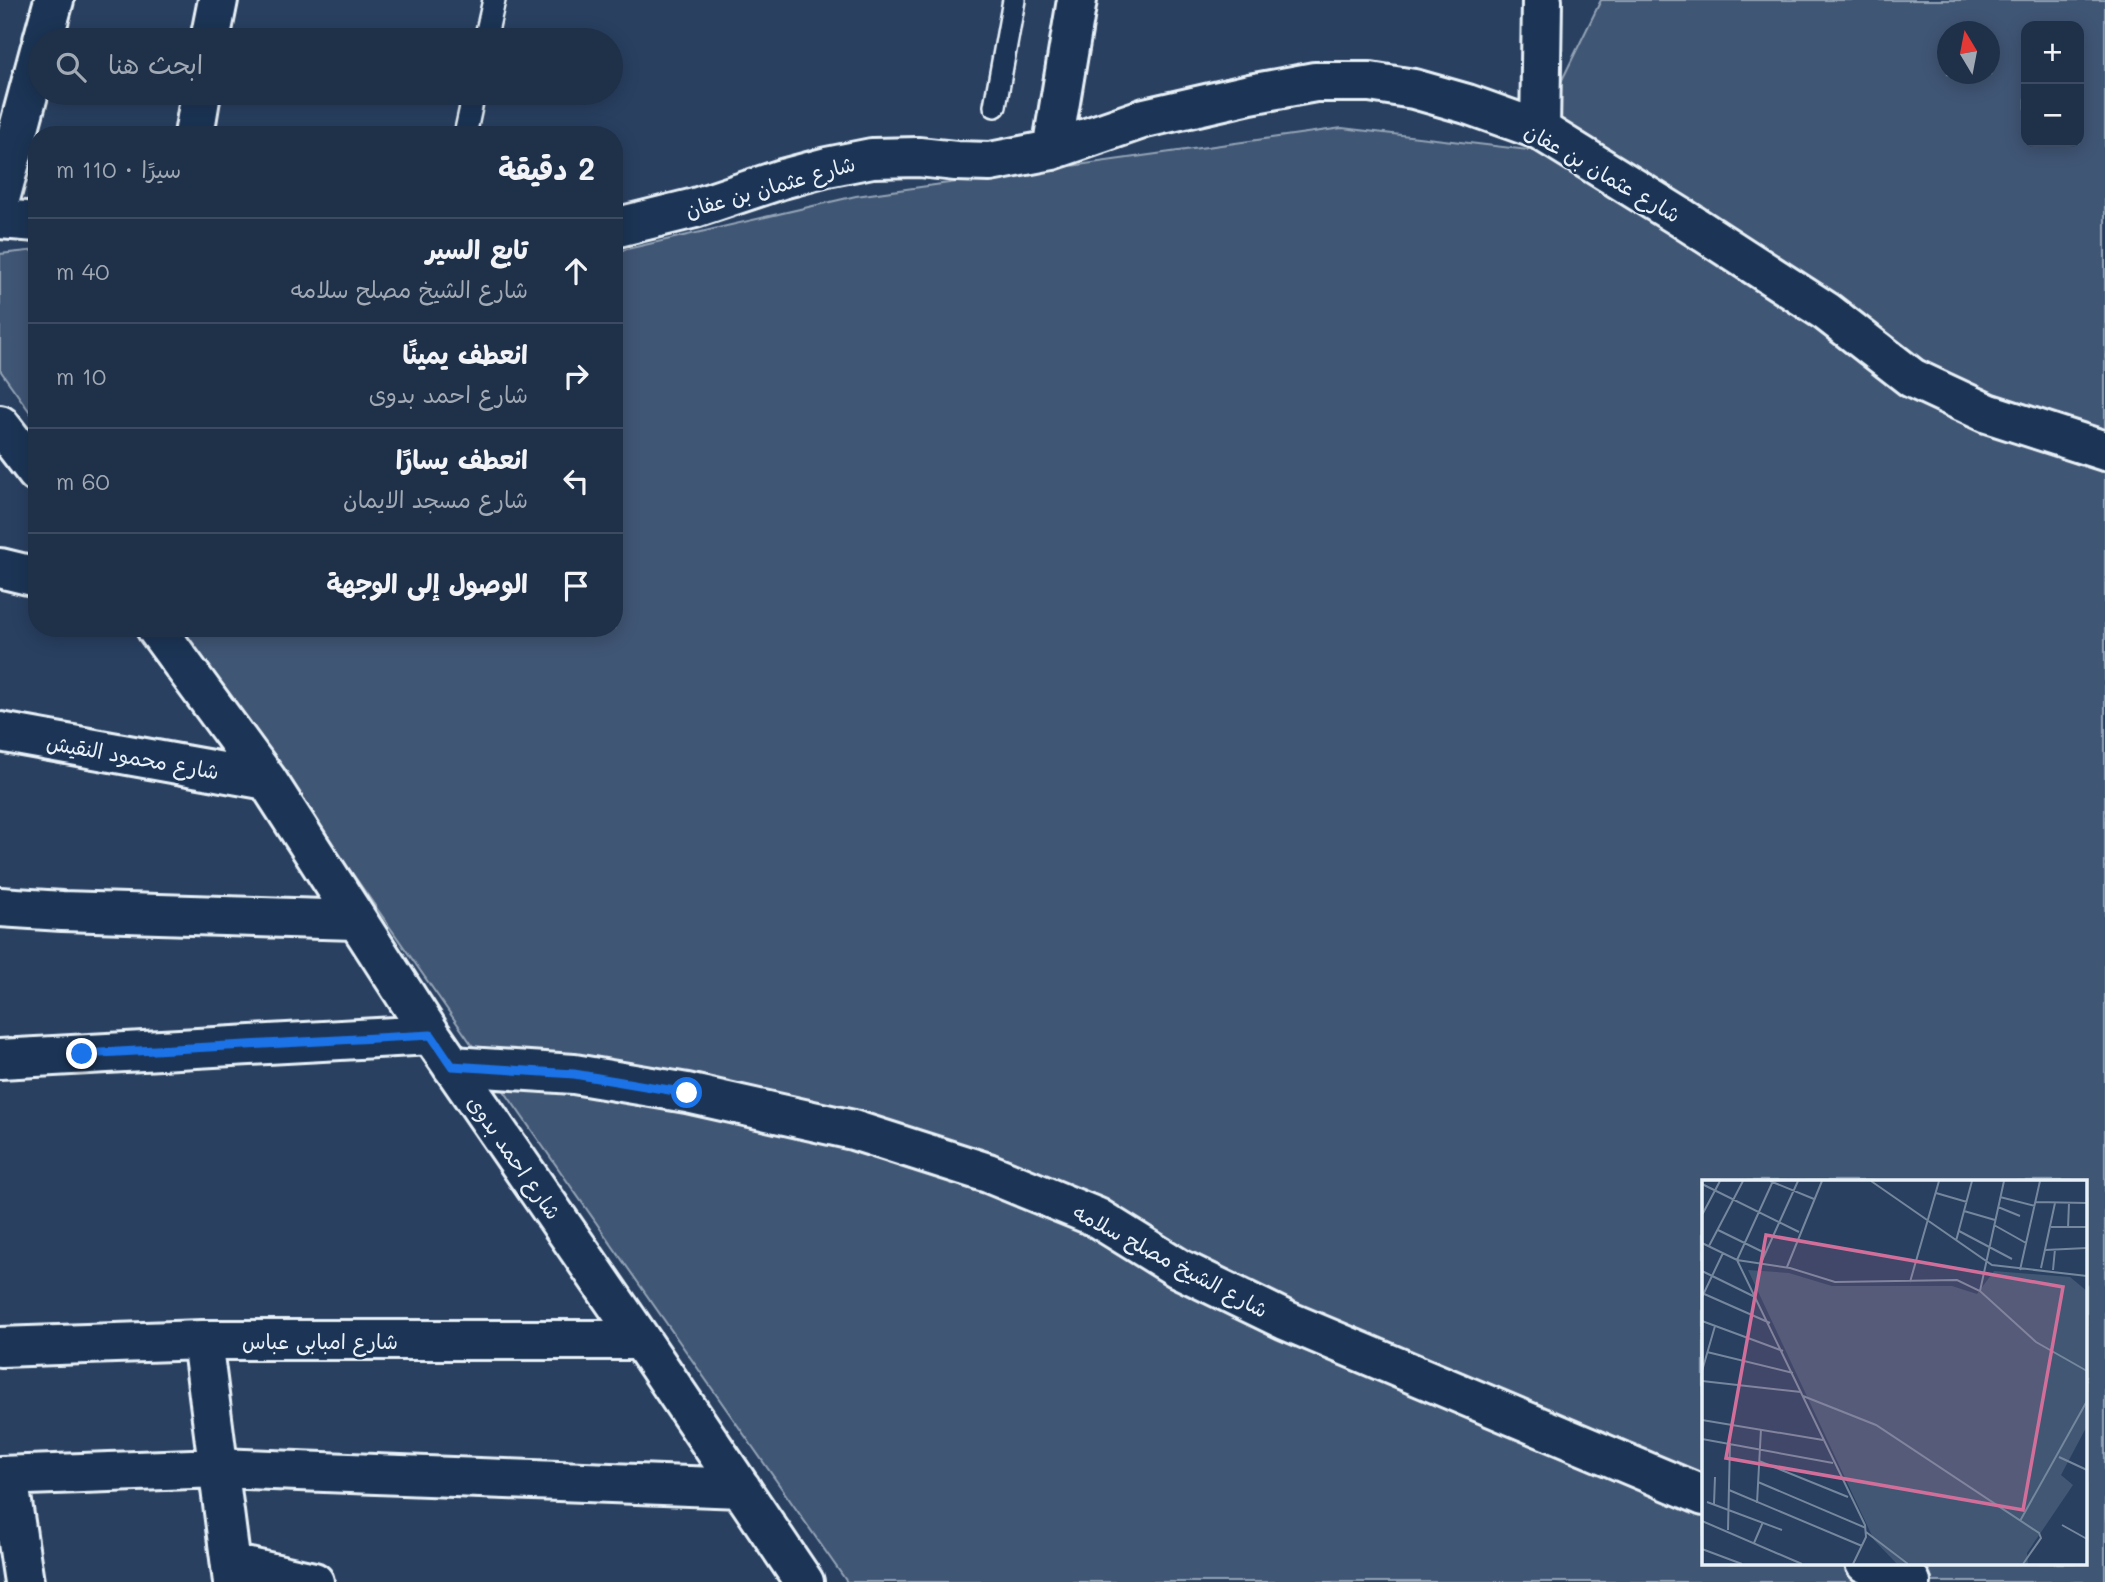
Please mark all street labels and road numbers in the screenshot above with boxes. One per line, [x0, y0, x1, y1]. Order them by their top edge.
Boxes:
street label: شارع عثمان بن عفان [1519, 116, 1686, 230]
street label: شارع عثمان بن عفان [682, 149, 859, 226]
street label: شارع محمود النقيش [44, 728, 221, 787]
street label: شارع احمد بدوى [460, 1090, 568, 1226]
street label: شارع الشيخ مصلح سلامه [1068, 1197, 1273, 1325]
street label: شارع امبابى عباس [242, 1327, 398, 1357]

